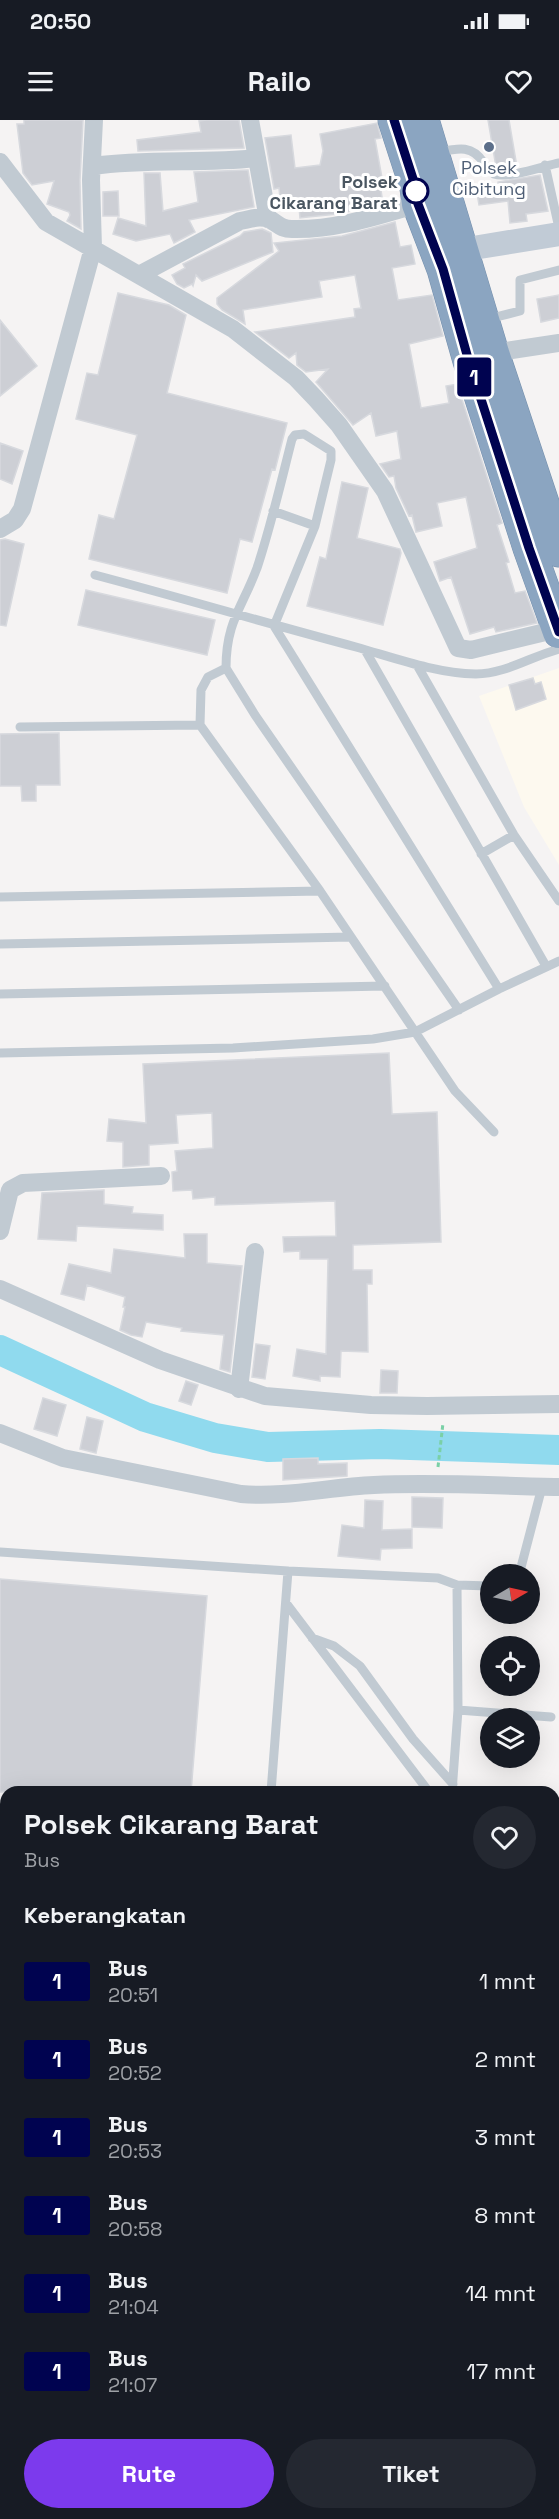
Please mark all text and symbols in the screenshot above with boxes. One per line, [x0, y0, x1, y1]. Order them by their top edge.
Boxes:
text: 20:50 [30, 7, 91, 35]
text: Railo [248, 64, 311, 99]
icon: menu [24, 65, 57, 98]
icon: heart [502, 65, 535, 98]
marker: Polsek Cibitung [482, 140, 496, 154]
place label: Polsek Cibitung [452, 156, 526, 200]
place label: Polsek Cikarang Barat [270, 170, 398, 214]
marker: Polsek Cikarang Barat [403, 178, 429, 204]
line badge: 1 [454, 358, 494, 396]
text: 1 [469, 364, 479, 391]
north arrow [480, 1564, 540, 1624]
map controls [480, 1564, 540, 1768]
button: locate [480, 1636, 540, 1696]
button: layers [480, 1708, 540, 1768]
text: Polsek Cikarang Barat [24, 1806, 319, 1842]
button: heart [473, 1806, 536, 1869]
text: Bus [24, 1847, 60, 1873]
text: Keberangkatan [24, 1901, 186, 1929]
text: Bus [108, 1954, 148, 1982]
text: 1 mnt [479, 1967, 536, 1995]
text: 1 [52, 1968, 62, 1995]
text: 20:51 [108, 1982, 158, 2008]
text: Bus [108, 2032, 148, 2060]
text: 2 mnt [475, 2045, 536, 2073]
text: 1 [52, 2046, 62, 2073]
text: 20:52 [108, 2060, 162, 2086]
text: Bus [108, 2110, 148, 2138]
text: 3 mnt [475, 2123, 536, 2151]
text: 1 [52, 2124, 62, 2151]
text: 20:53 [108, 2138, 162, 2164]
text: Bus [108, 2188, 148, 2216]
text: 8 mnt [474, 2201, 536, 2229]
text: 1 [52, 2202, 62, 2229]
text: 20:58 [108, 2216, 162, 2242]
text: Bus [108, 2266, 148, 2294]
text: 14 mnt [465, 2279, 536, 2307]
text: 1 [52, 2280, 62, 2307]
text: 21:04 [108, 2294, 159, 2320]
text: Bus [108, 2344, 148, 2372]
text: 17 mnt [467, 2357, 536, 2385]
text: 1 [52, 2358, 62, 2385]
text: 21:07 [108, 2372, 157, 2398]
button: Rute [24, 2439, 274, 2508]
button: Tiket [286, 2439, 536, 2508]

